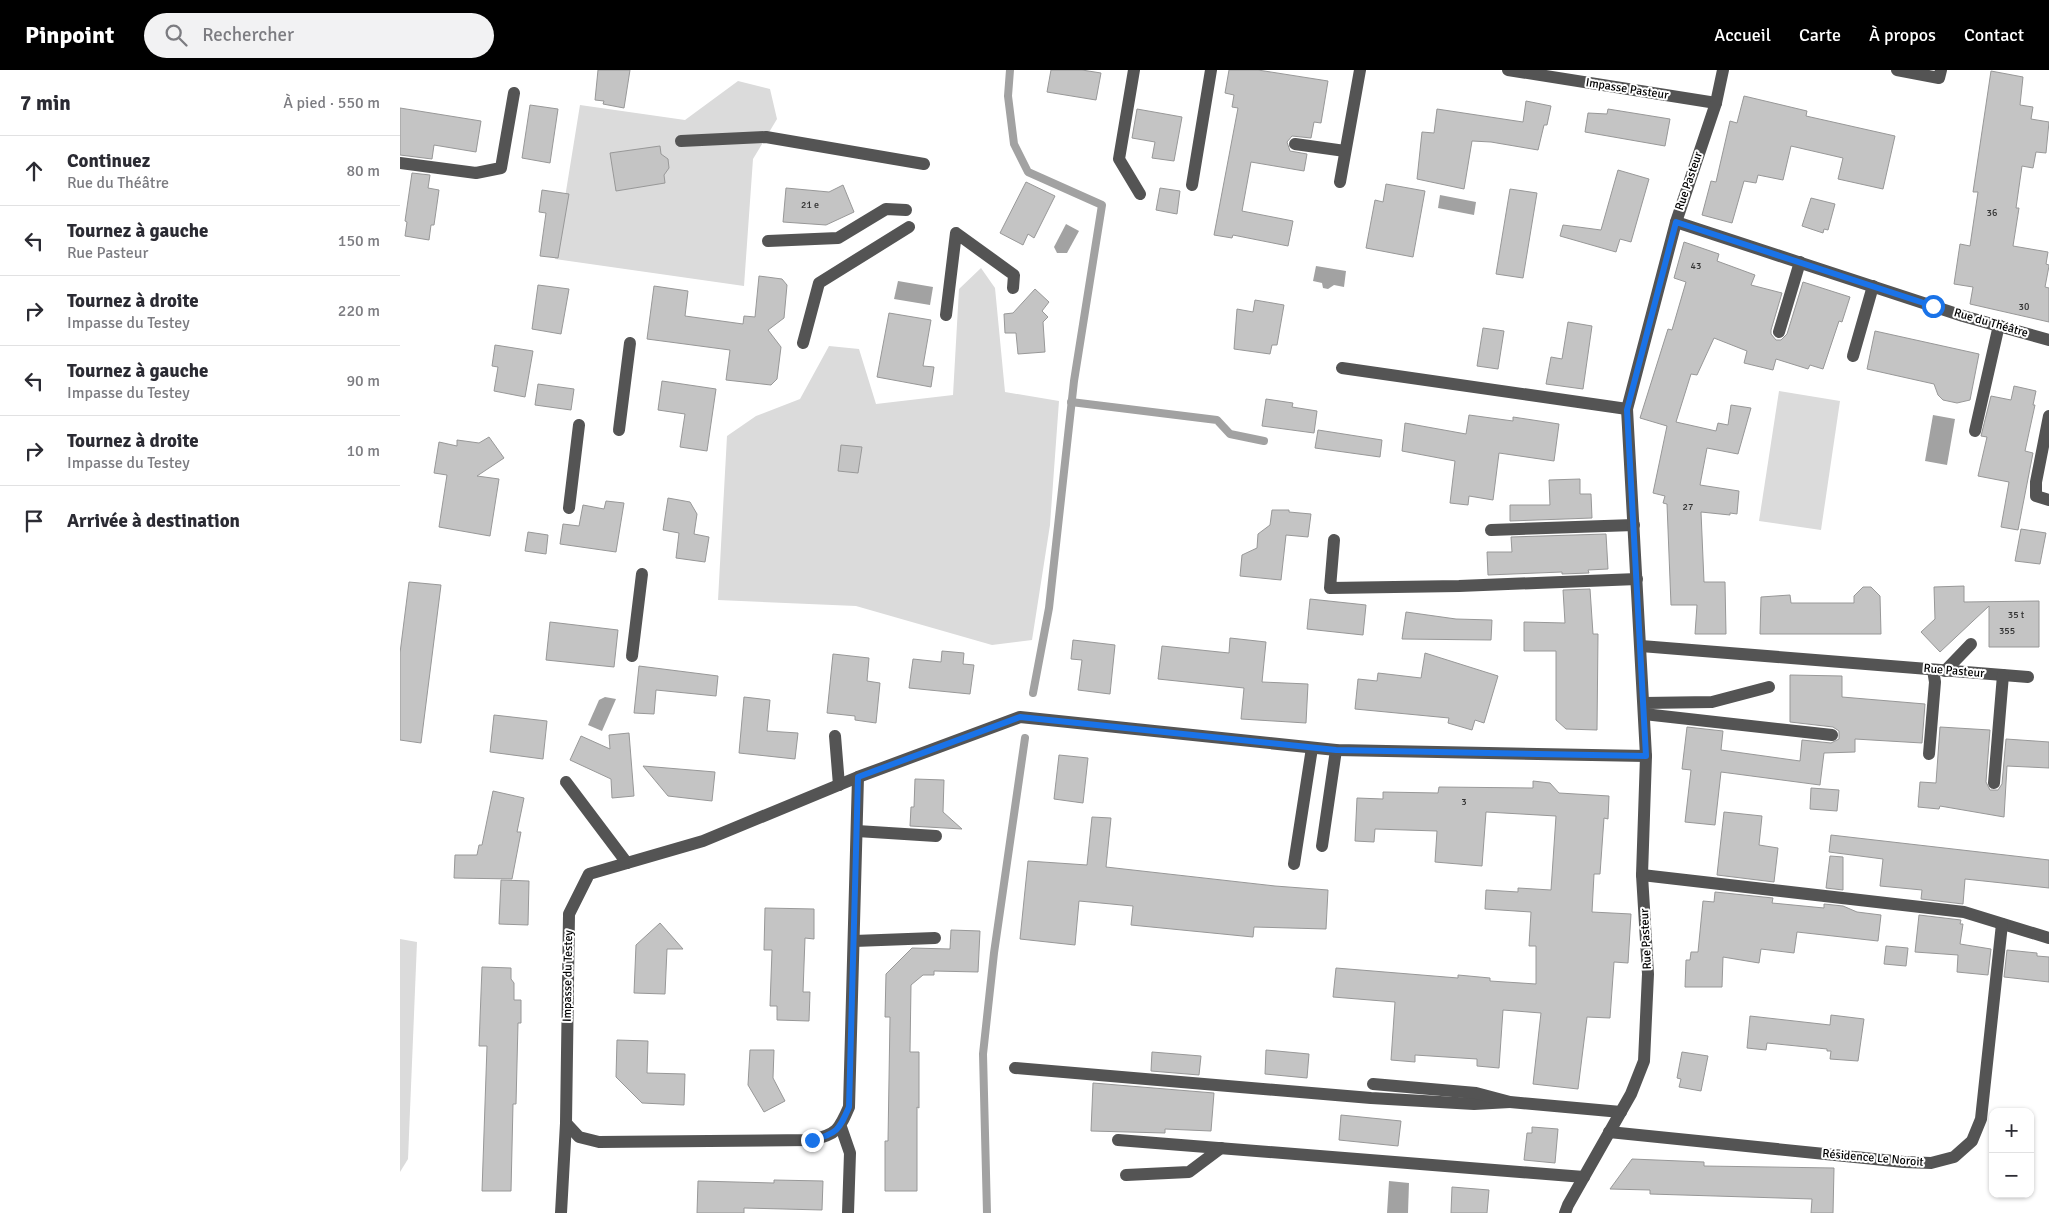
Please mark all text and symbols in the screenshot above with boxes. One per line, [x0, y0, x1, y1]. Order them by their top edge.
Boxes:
search box [144, 13, 494, 58]
text: Pinpoint [25, 20, 114, 50]
icon: search [162, 21, 190, 49]
text: Rechercher [202, 23, 294, 47]
text: Accueil [1714, 24, 1771, 46]
text: Carte [1799, 24, 1841, 46]
text: À propos [1869, 24, 1936, 46]
text: Contact [1964, 24, 2024, 46]
street label: Impasse Pasteur [1585, 75, 1670, 103]
text: 7 min [20, 90, 71, 116]
text: À pied · 550 m [283, 93, 380, 113]
text: Continuez [67, 149, 150, 173]
street label: Rue Pasteur [1672, 149, 1706, 212]
icon: ahead [20, 157, 48, 185]
text: 80 m [346, 161, 380, 181]
text: Rue du Théâtre [67, 173, 169, 193]
house number: 21 e [801, 199, 819, 211]
house number: 36 [1987, 207, 1997, 219]
text: Tournez à gauche [67, 219, 208, 243]
icon: left [20, 227, 48, 255]
text: 150 m [338, 231, 380, 251]
text: Rue Pasteur [67, 243, 148, 263]
house number: 43 [1691, 260, 1701, 272]
text: Tournez à droite [67, 289, 199, 313]
route start [1922, 295, 1945, 318]
icon: right [20, 297, 48, 325]
text: 220 m [338, 301, 380, 321]
house number: 30 [2019, 301, 2029, 313]
street label: Rue du Théâtre [1952, 305, 2030, 341]
text: Impasse du Testey [67, 313, 190, 333]
text: Tournez à gauche [67, 359, 208, 383]
icon: left [20, 367, 48, 395]
text: 90 m [346, 371, 380, 391]
text: Impasse du Testey [67, 383, 190, 403]
text: Tournez à droite [67, 429, 199, 453]
icon: right [20, 437, 48, 465]
text: 10 m [346, 441, 380, 461]
text: Impasse du Testey [67, 453, 190, 473]
house number: 27 [1683, 501, 1693, 513]
icon: arrive [20, 507, 48, 535]
text: Arrivée à destination [67, 509, 240, 533]
house number: 35 t [2008, 609, 2025, 621]
house number: 355 [1999, 625, 2015, 637]
street label: Rue Pasteur [1923, 661, 1986, 681]
house number: 3 [1461, 796, 1467, 808]
street label: Rue Pasteur [1637, 908, 1655, 970]
street label: Impasse du Testey [560, 930, 576, 1022]
map controls [1989, 1108, 2034, 1198]
button: + [1989, 1108, 2034, 1153]
route end [801, 1129, 824, 1152]
street label: Résidence Le Noroit [1822, 1146, 1924, 1170]
button: − [1989, 1153, 2034, 1198]

